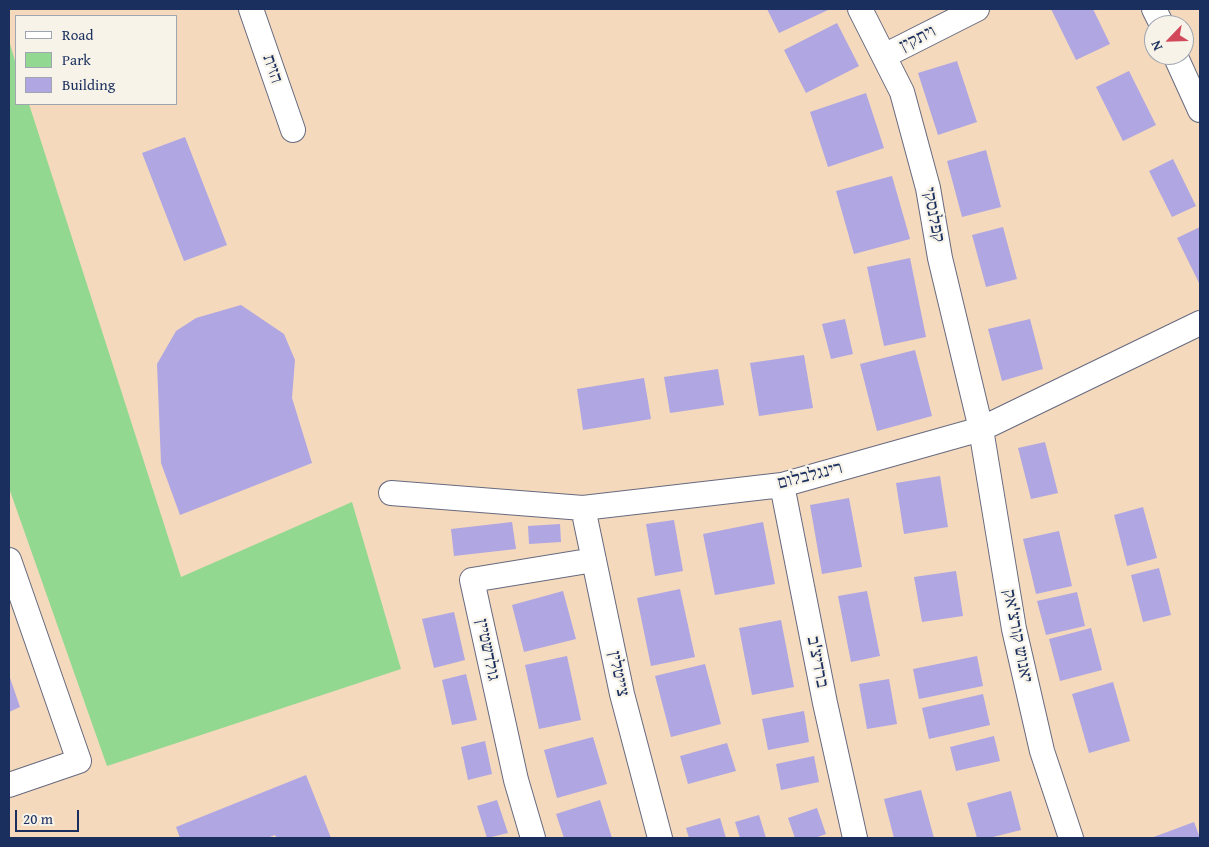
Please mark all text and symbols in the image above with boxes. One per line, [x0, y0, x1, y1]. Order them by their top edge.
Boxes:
legend [15, 15, 178, 105]
north arrow [1144, 15, 1194, 65]
street label: ויתקין [896, 21, 940, 57]
text: Road [62, 24, 93, 45]
text: N [1145, 37, 1167, 54]
text: Park [62, 49, 91, 70]
street label: הזית [257, 52, 287, 86]
text: Building [62, 74, 115, 95]
street label: קפלנסקי [917, 186, 949, 244]
street label: רינגלבלום [775, 457, 845, 495]
street label: יאנוש קורצ'אק [997, 587, 1037, 685]
street label: גולדשטיין [470, 617, 504, 683]
street label: ברדיצ'ב [801, 634, 833, 690]
street label: צייטלין [603, 649, 633, 699]
scale bar [18, 800, 81, 832]
text: 20 m [23, 808, 53, 829]

